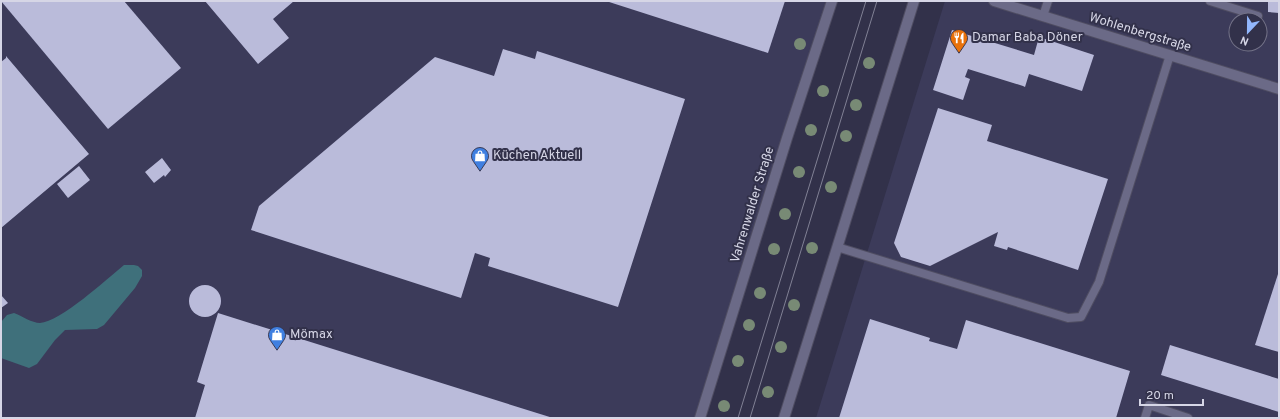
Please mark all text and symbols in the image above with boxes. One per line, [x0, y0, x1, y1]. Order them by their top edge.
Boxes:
street label: Wohlenbergstraße [1087, 10, 1193, 56]
north arrow [1228, 12, 1268, 52]
restaurant icon: Damar Baba Döner [949, 28, 969, 53]
place label: Damar Baba Döner [972, 30, 1083, 46]
text: N [1238, 32, 1251, 48]
street label: Vahrenwalder Straße [728, 145, 778, 265]
shop icon: Küchen Aktuell [470, 146, 490, 171]
place label: Küchen Aktuell [493, 148, 581, 164]
shop icon: Mömax [267, 325, 287, 350]
place label: Mömax [290, 327, 333, 343]
scale bar [1140, 381, 1203, 407]
text: 20 m [1146, 388, 1174, 404]

